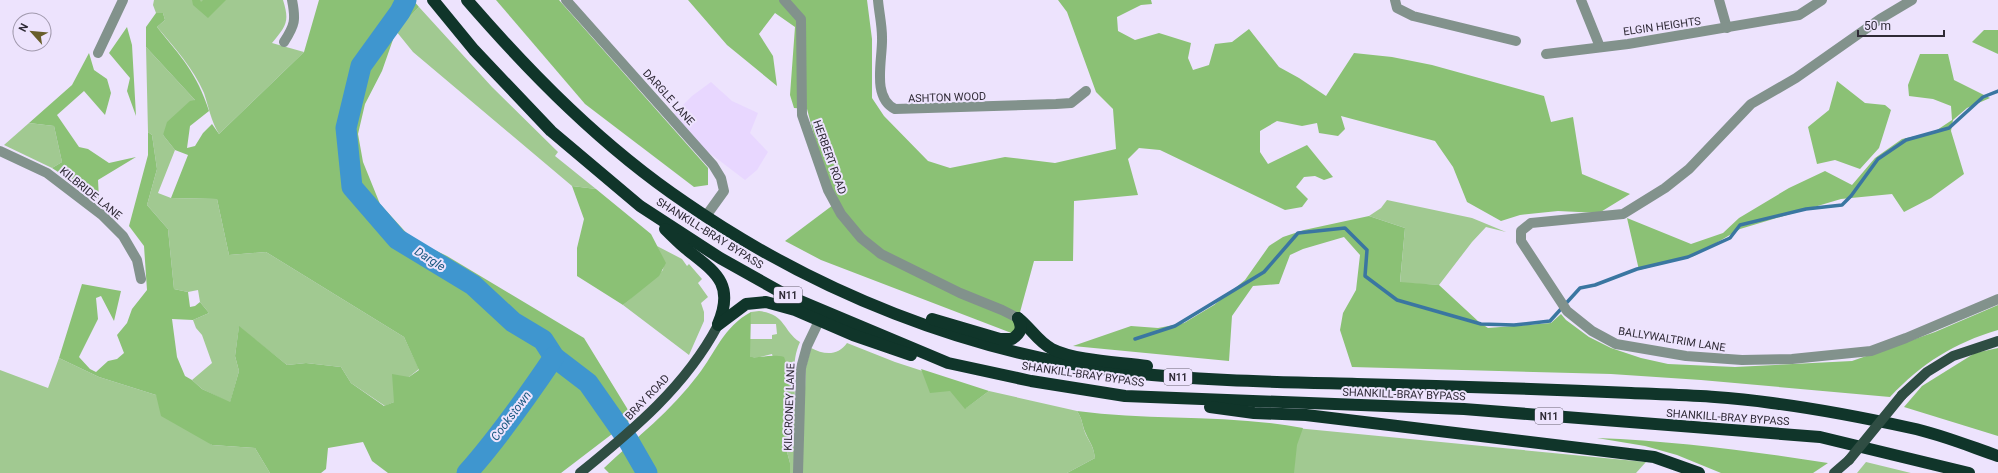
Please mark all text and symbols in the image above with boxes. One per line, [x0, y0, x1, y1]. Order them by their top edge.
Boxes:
north arrow [12, 12, 52, 52]
scale bar [1858, 12, 1944, 38]
street label: ELGIN HEIGHTS [1622, 15, 1702, 38]
text: 50 m [1864, 19, 1891, 33]
text: N [16, 21, 31, 34]
street label: DARGLE LANE [640, 67, 697, 128]
street label: ASHTON WOOD [908, 90, 986, 105]
street label: HERBERT ROAD [810, 118, 849, 196]
street label: KILBRIDE LANE [57, 164, 124, 222]
street label: SHANKILL-BRAY BYPASS [654, 195, 766, 272]
water label: Dargle [412, 244, 448, 274]
road number: N11 [774, 287, 802, 303]
street label: BALLYWALTRIM LANE [1617, 325, 1726, 354]
street label: SHANKILL-BRAY BYPASS [1021, 359, 1145, 390]
street label: KILCRONEY LANE [781, 363, 798, 451]
road number: N11 [1164, 369, 1192, 385]
street label: BRAY ROAD [622, 372, 672, 423]
street label: SHANKILL-BRAY BYPASS [1342, 386, 1466, 403]
water label: Cookstown [488, 389, 534, 443]
street label: SHANKILL-BRAY BYPASS [1666, 407, 1790, 428]
road number: N11 [1535, 408, 1563, 424]

